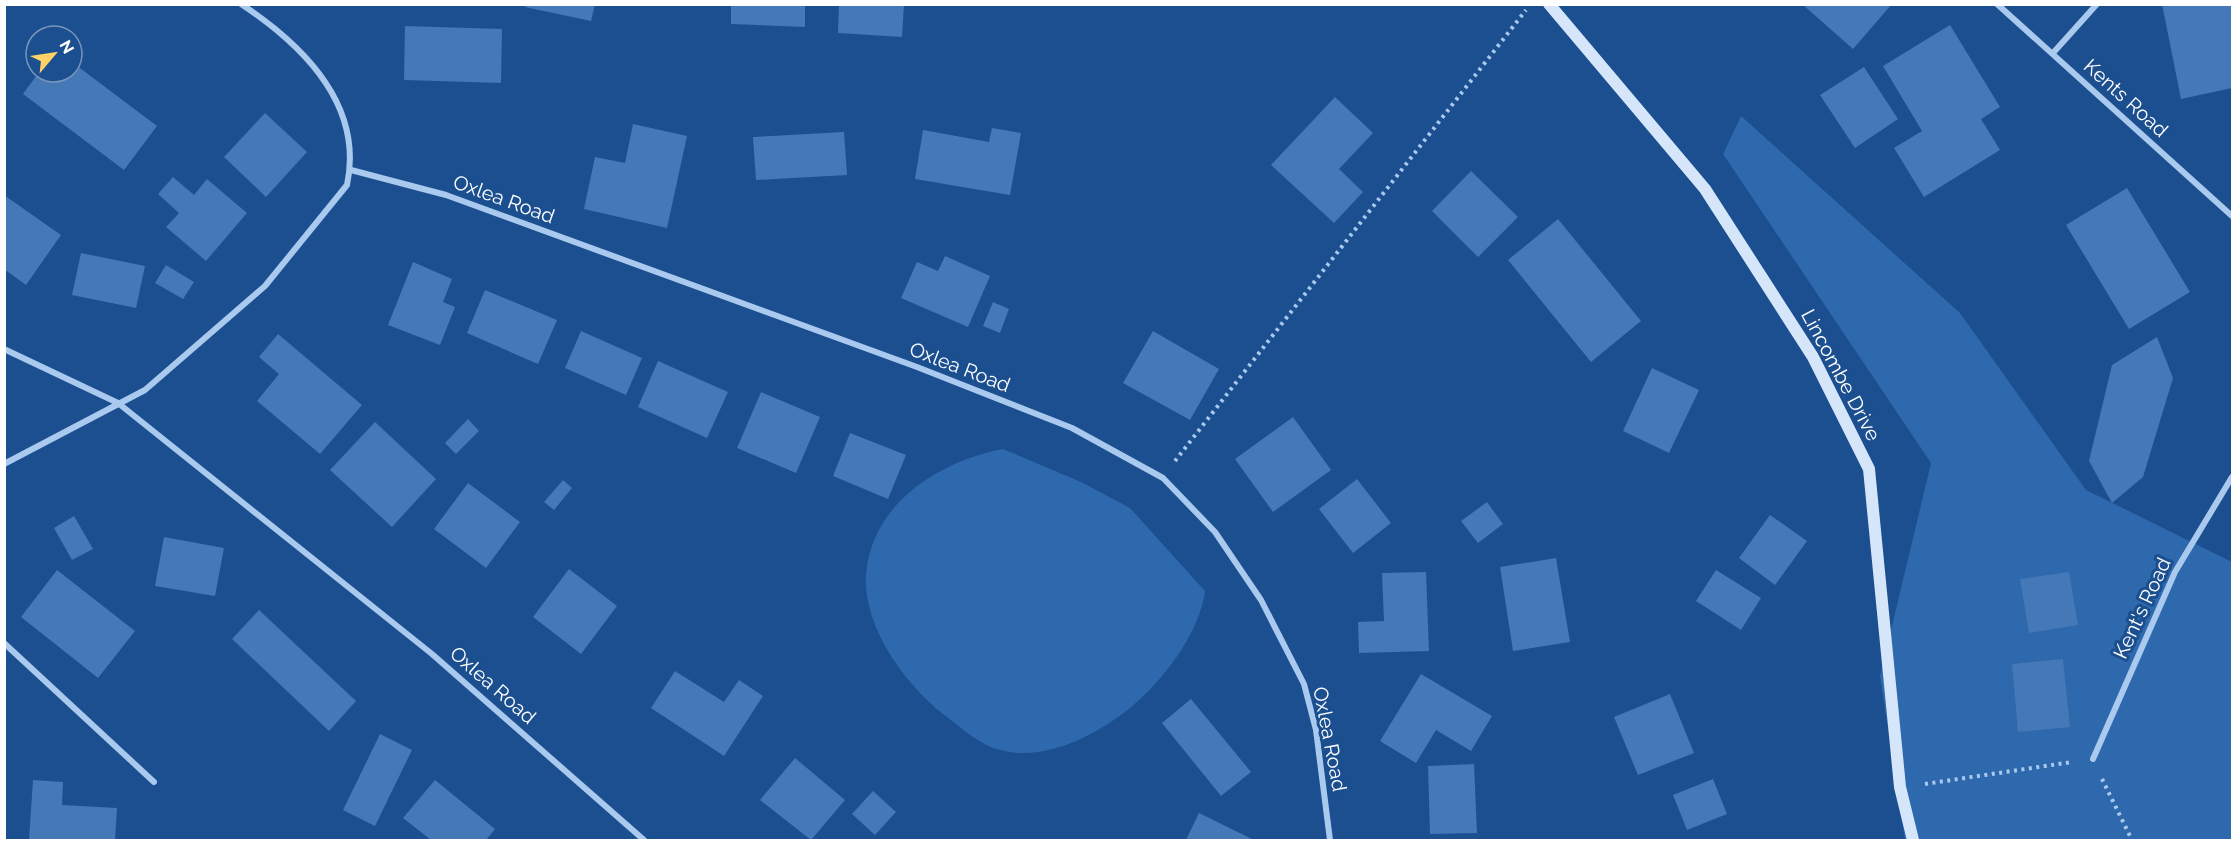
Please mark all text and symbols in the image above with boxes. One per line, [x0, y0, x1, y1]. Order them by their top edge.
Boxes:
north arrow [24, 24, 84, 84]
text: N [55, 37, 78, 57]
street label: Kents Road [2079, 54, 2173, 142]
street label: Oxlea Road [450, 170, 558, 228]
street label: Lincombe Drive [1796, 305, 1886, 445]
street label: Oxlea Road [906, 337, 1014, 397]
street label: Kent's Road [2108, 554, 2176, 662]
street label: Oxlea Road [445, 641, 541, 729]
street label: Oxlea Road [1308, 685, 1352, 793]

